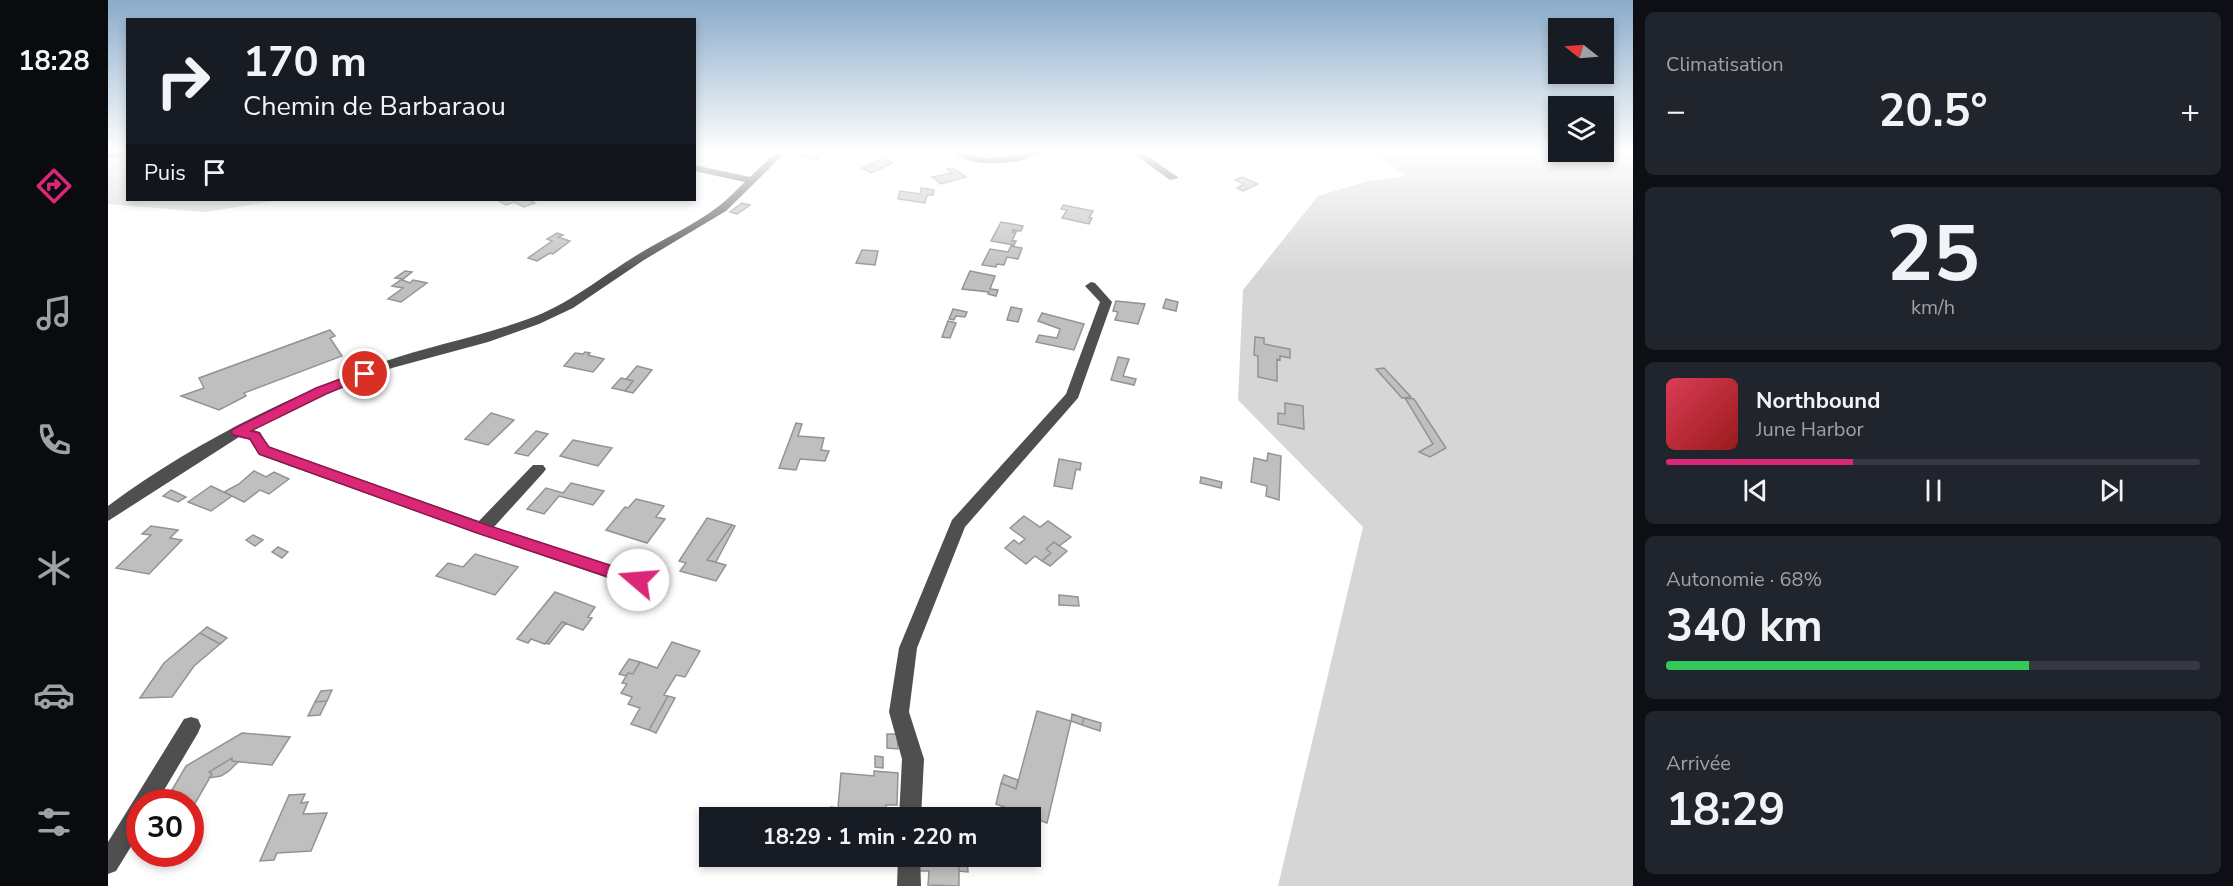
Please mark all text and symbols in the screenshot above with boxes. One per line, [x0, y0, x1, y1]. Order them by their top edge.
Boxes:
north arrow [1548, 18, 1614, 84]
map controls [1548, 18, 1614, 162]
text: 170 m [243, 34, 367, 91]
icon: right [144, 42, 222, 120]
text: 18:28 [18, 43, 90, 80]
text: Climatisation [1666, 51, 1784, 78]
text: 20.5° [1878, 81, 1988, 142]
text: Chemin de Barbaraou [243, 88, 506, 125]
text: − [1666, 89, 1686, 134]
text: + [2180, 89, 2200, 134]
button: layers [1548, 96, 1614, 162]
icon: arrive [198, 156, 231, 189]
text: Puis [144, 158, 186, 188]
icon: directions [33, 165, 75, 207]
text: 25 [1886, 201, 1980, 308]
icon: music [33, 292, 75, 334]
text: km/h [1911, 294, 1955, 321]
pin [339, 348, 390, 399]
icon: arrive [348, 357, 381, 390]
text: Northbound [1756, 386, 1880, 416]
text: June Harbor [1756, 416, 1864, 443]
icon: phone [33, 419, 75, 461]
icon: previous [1739, 474, 1772, 507]
icon: pause [1917, 474, 1950, 507]
icon: next [2095, 474, 2128, 507]
icon: climate [33, 547, 75, 589]
position arrow [606, 548, 670, 612]
text: Autonomie · 68% [1666, 566, 1822, 593]
text: 340 km [1666, 596, 1823, 657]
icon: car [33, 674, 75, 716]
text: Arrivée [1666, 750, 1731, 777]
text: 18:29 [1666, 780, 1785, 841]
speed limit sign: 30 [126, 789, 204, 867]
icon: filters [33, 801, 75, 843]
text: 18:29 · 1 min · 220 m [763, 822, 977, 852]

